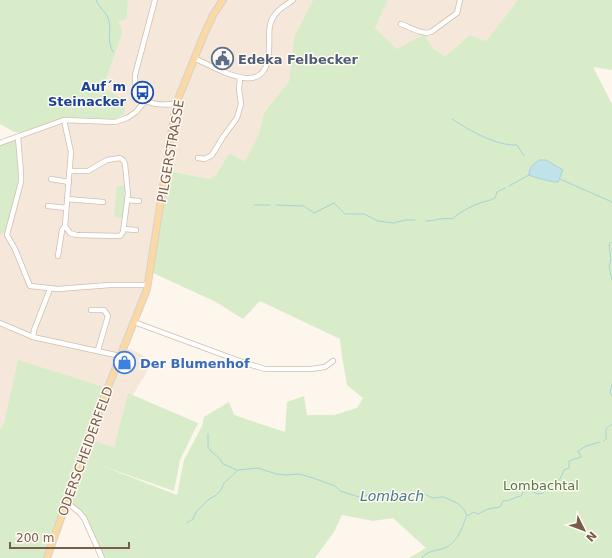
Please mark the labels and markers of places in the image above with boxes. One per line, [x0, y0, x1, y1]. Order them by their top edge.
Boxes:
public building icon: Edeka Felbecker [210, 46, 236, 72]
place label: Edeka Felbecker [238, 52, 359, 67]
place label: Auf´m Steinacker [48, 79, 127, 109]
bus stop icon: Auf´m Steinacker [129, 80, 155, 106]
shop icon: Der Blumenhof [112, 350, 138, 376]
place label: Der Blumenhof [140, 356, 250, 371]

